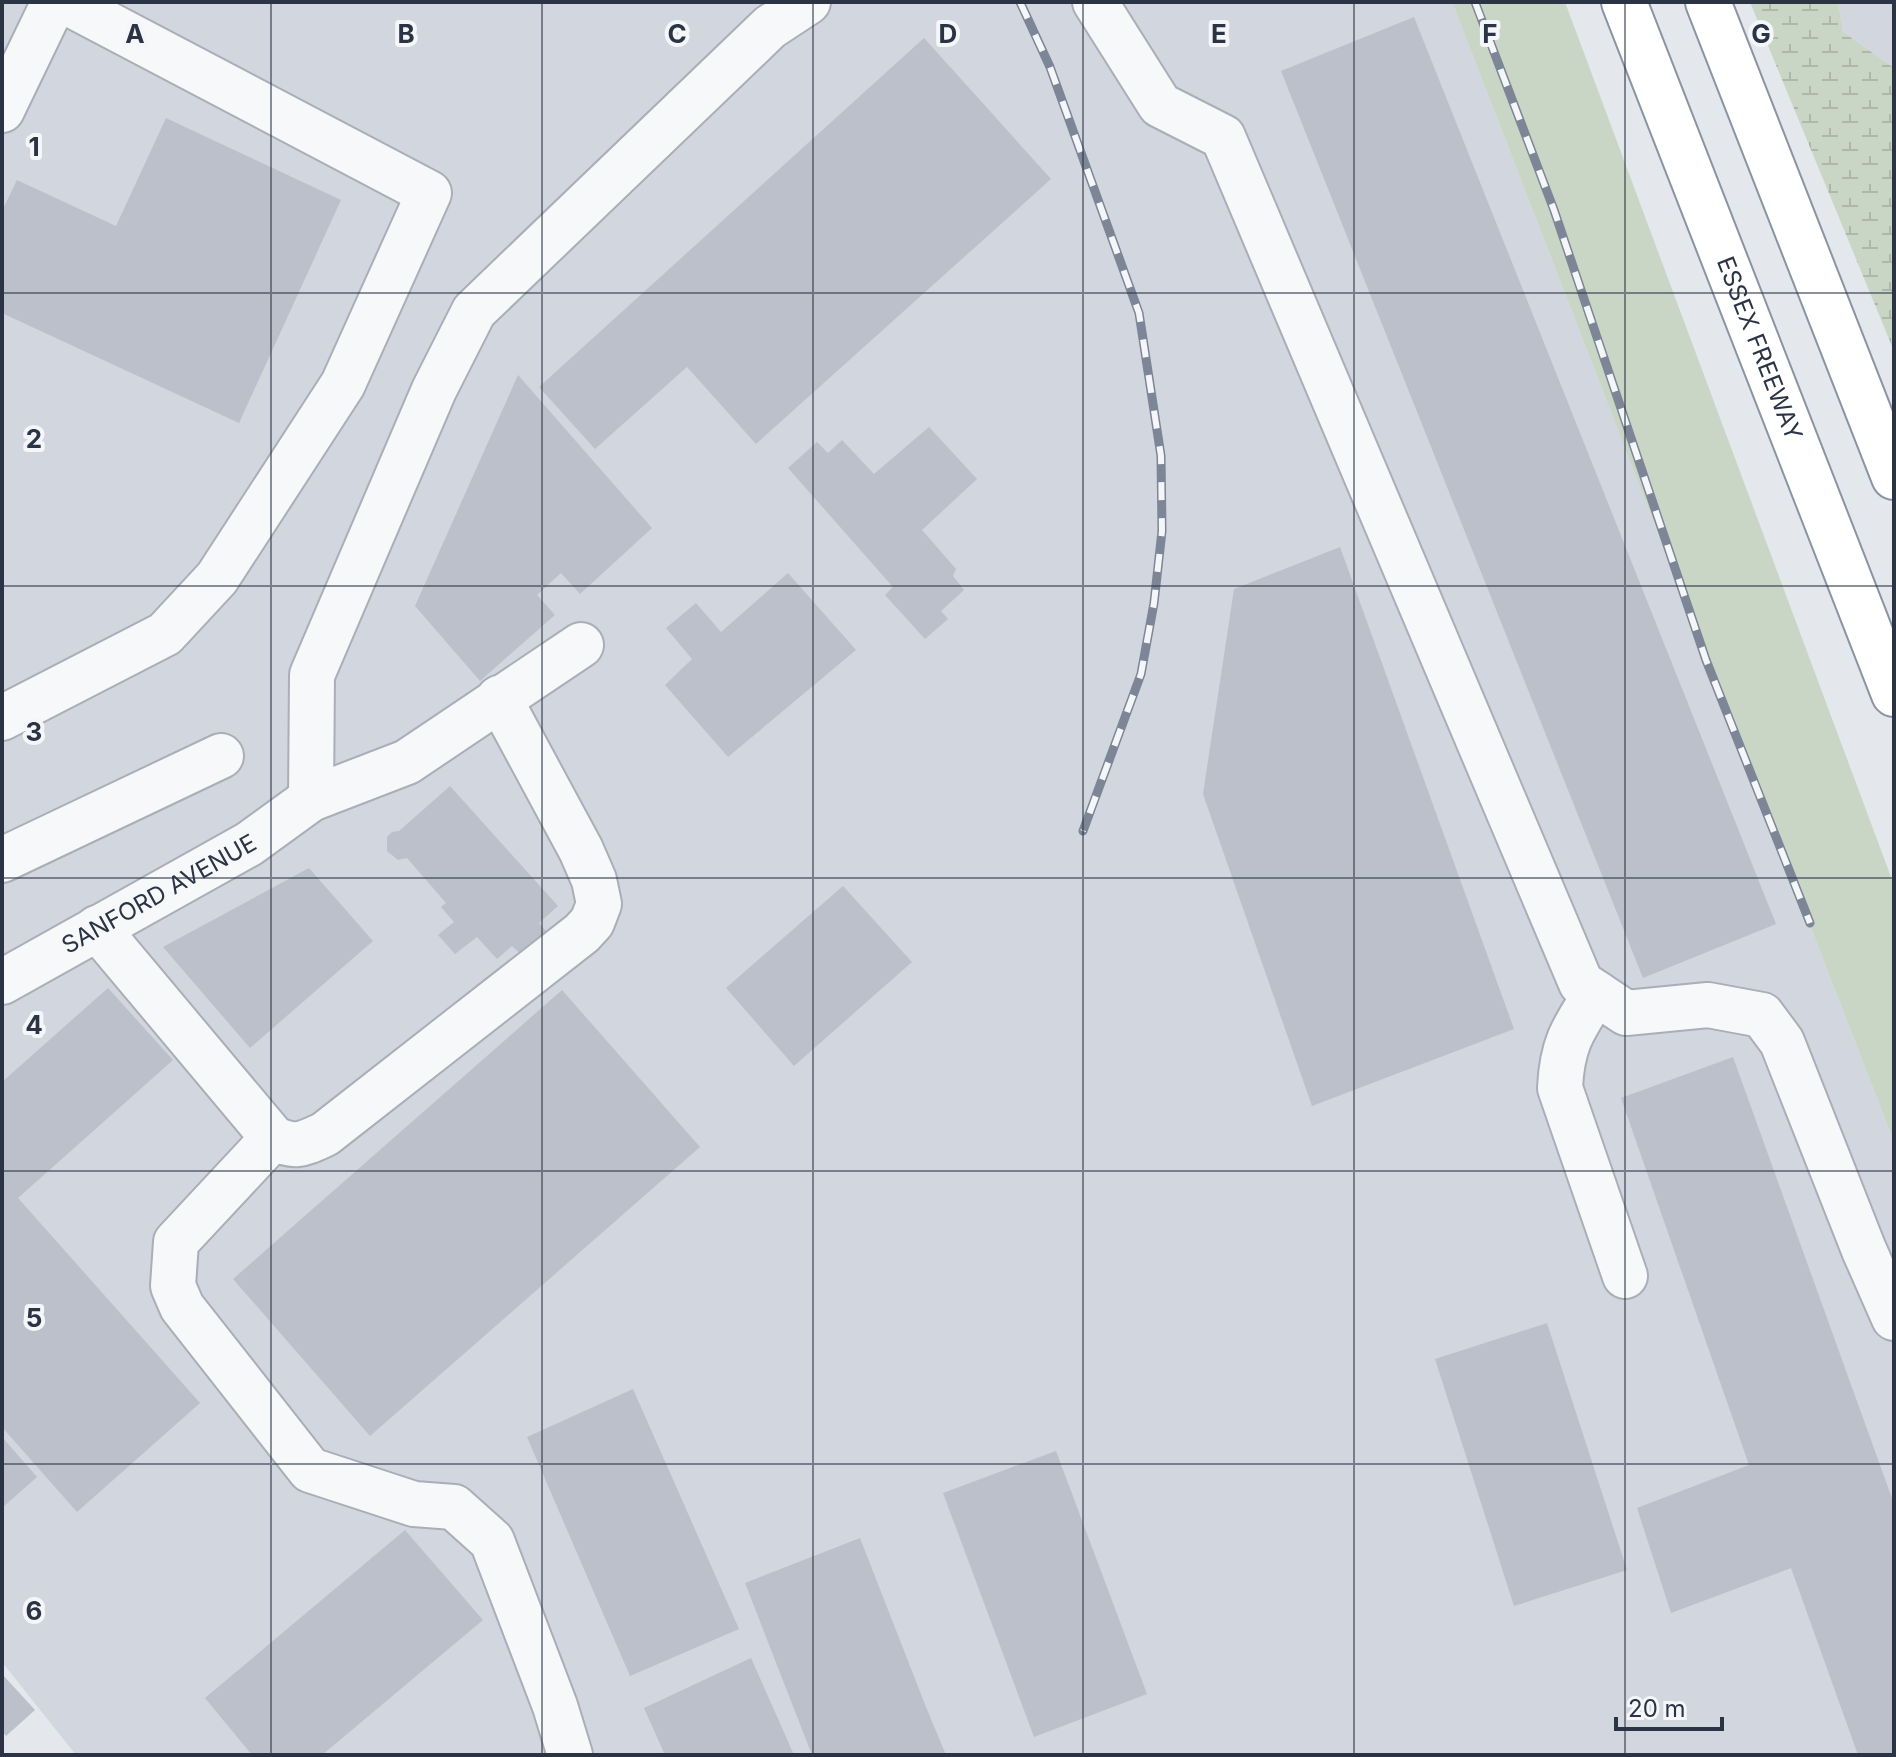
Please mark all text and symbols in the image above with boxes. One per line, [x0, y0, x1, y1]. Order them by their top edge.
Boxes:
text: A [125, 18, 145, 49]
text: B [397, 18, 415, 49]
text: C [667, 18, 687, 49]
text: D [939, 18, 957, 49]
text: E [1211, 18, 1227, 49]
text: F [1482, 18, 1498, 49]
text: G [1751, 18, 1771, 49]
text: 1 [28, 131, 40, 162]
street label: ESSEX FREEWAY [1711, 252, 1809, 444]
text: 2 [26, 423, 42, 454]
text: 3 [26, 716, 42, 747]
street label: SANFORD AVENUE [56, 828, 261, 960]
text: 4 [25, 1009, 43, 1040]
text: 5 [26, 1302, 42, 1333]
text: 6 [26, 1595, 42, 1626]
scale bar [1616, 1681, 1722, 1731]
text: 20 m [1628, 1694, 1686, 1723]

